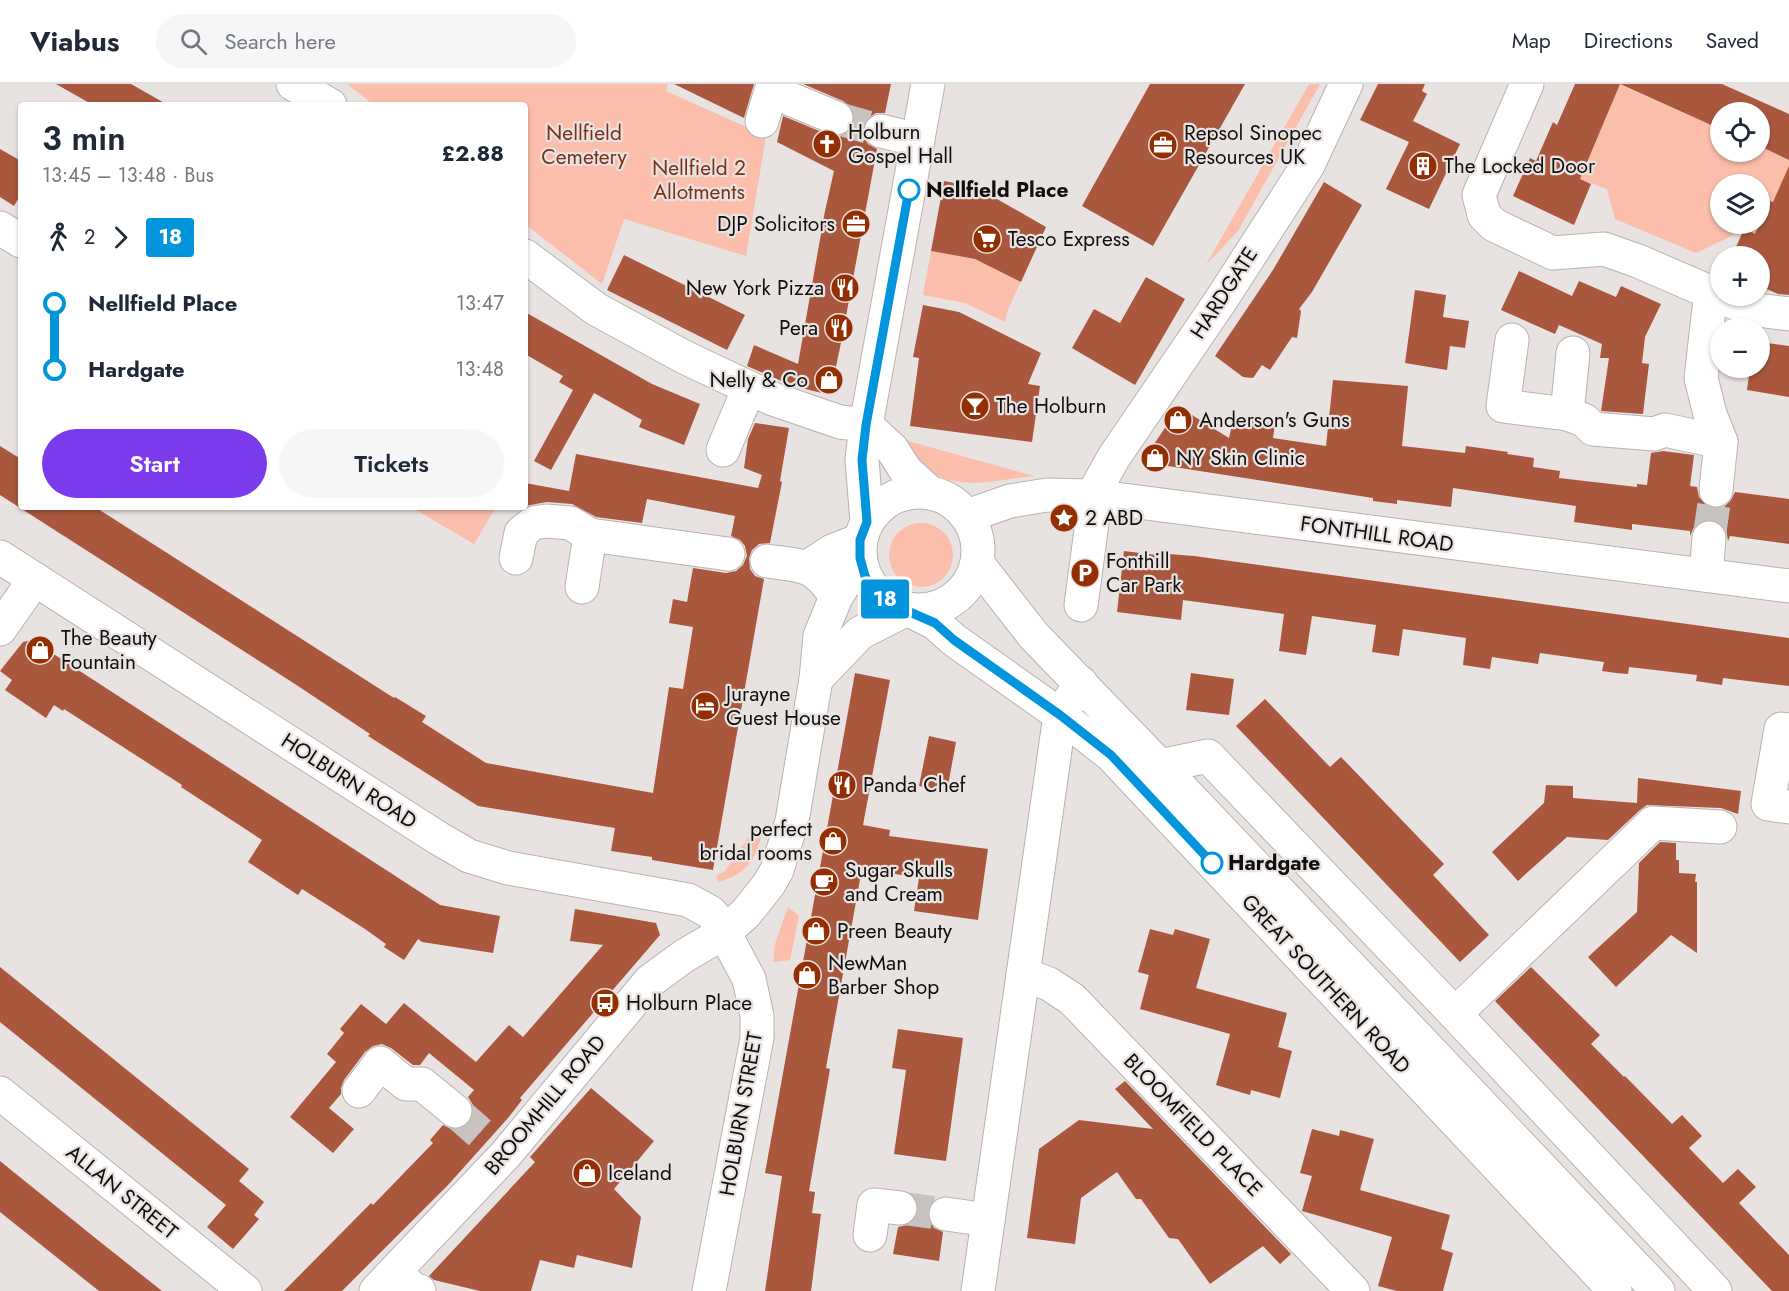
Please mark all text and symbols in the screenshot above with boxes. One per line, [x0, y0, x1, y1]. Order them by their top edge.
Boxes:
search box [156, 14, 576, 68]
text: Viabus [30, 21, 120, 62]
icon: search [177, 25, 210, 58]
text: Search here [225, 25, 336, 57]
text: Map [1512, 26, 1551, 56]
text: Directions [1584, 26, 1673, 56]
text: Saved [1706, 26, 1759, 56]
map controls [1710, 102, 1770, 378]
button: locate [1710, 102, 1770, 162]
text: 3 min [42, 115, 126, 162]
place label: Holburn Gospel Hall [848, 117, 953, 171]
park label: Nellfield Cemetery [541, 118, 627, 172]
place label: Repsol Sinopec Resources UK [1184, 118, 1322, 172]
church icon: Holburn Gospel Hall [811, 128, 843, 160]
office icon: Repsol Sinopec Resources UK [1147, 129, 1179, 161]
text: £2.88 [441, 137, 504, 169]
building icon: The Locked Door [1407, 150, 1439, 182]
place label: The Locked Door [1444, 151, 1596, 181]
park label: Nellfield 2 Allotments [652, 153, 746, 207]
text: 13:45 – 13:48 · Bus [42, 161, 214, 190]
button: layers [1710, 174, 1770, 234]
place label: Nellfield Place [926, 175, 1069, 205]
marker: Nellfield Place [898, 179, 920, 201]
office icon: DJP Solicitors [840, 208, 872, 240]
place label: DJP Solicitors [717, 209, 835, 239]
icon: walk [42, 221, 75, 254]
icon: forward [104, 221, 137, 254]
text: 18 [158, 222, 182, 252]
text: 2 [84, 223, 95, 252]
supermarket icon: Tesco Express [971, 223, 1003, 255]
place label: Tesco Express [1008, 224, 1130, 254]
street label: HARDGATE [1183, 241, 1265, 345]
button: + [1710, 246, 1770, 306]
restaurant icon: New York Pizza [829, 272, 861, 304]
place label: New York Pizza [686, 273, 824, 303]
text: Nellfield Place [88, 287, 237, 319]
text: 13:47 [456, 289, 504, 318]
restaurant icon: Pera [823, 312, 855, 344]
place label: Pera [779, 313, 818, 343]
button: − [1710, 318, 1770, 378]
text: Hardgate [88, 353, 185, 385]
text: 13:48 [456, 355, 504, 384]
shop icon: Nelly & Co [813, 364, 845, 396]
place label: Nelly & Co [709, 365, 808, 395]
bar icon: The Holburn [959, 390, 991, 422]
place label: The Holburn [996, 391, 1106, 421]
shop icon: Anderson's Guns [1162, 404, 1194, 436]
place label: Anderson's Guns [1199, 405, 1350, 435]
button: Start [42, 429, 267, 498]
button: Tickets [279, 429, 504, 498]
shop icon: NY Skin Clinic [1139, 442, 1171, 474]
place label: NY Skin Clinic [1176, 443, 1305, 473]
place icon: 2 ABD [1048, 502, 1080, 534]
place label: 2 ABD [1085, 503, 1143, 533]
street label: FONTHILL ROAD [1298, 508, 1456, 560]
place label: Fonthill Car Park [1106, 546, 1182, 600]
parking icon: Fonthill Car Park [1069, 557, 1101, 589]
line badge: 18 [858, 580, 912, 618]
text: 18 [873, 584, 897, 614]
place label: The Beauty Fountain [61, 623, 158, 677]
shop icon: The Beauty Fountain [24, 634, 56, 666]
place label: Jurayne Guest House [723, 679, 841, 733]
hotel icon: Jurayne Guest House [689, 690, 721, 722]
street label: HOLBURN ROAD [275, 726, 423, 836]
restaurant icon: Panda Chef [826, 769, 858, 801]
place label: Panda Chef [863, 770, 967, 800]
place label: perfect bridal rooms [700, 814, 812, 868]
shop icon: perfect bridal rooms [817, 825, 849, 857]
place label: Hardgate [1228, 848, 1320, 878]
marker: Hardgate [1201, 852, 1223, 874]
place label: Sugar Skulls and Cream [845, 855, 953, 909]
cafe icon: Sugar Skulls and Cream [808, 866, 840, 898]
street label: GREAT SOUTHERN ROAD [1235, 888, 1417, 1080]
shop icon: Preen Beauty [800, 915, 832, 947]
place label: Preen Beauty [837, 916, 953, 946]
place label: NewMan Barber Shop [828, 948, 939, 1002]
shop icon: NewMan Barber Shop [791, 959, 823, 991]
bus stop icon: Holburn Place [589, 987, 621, 1019]
place label: Holburn Place [626, 988, 752, 1018]
street label: BROOMHILL ROAD [477, 1028, 613, 1182]
street label: HOLBURN STREET [712, 1029, 770, 1198]
street label: BLOOMFIELD PLACE [1117, 1047, 1269, 1203]
street label: ALLAN STREET [60, 1138, 184, 1247]
shop icon: Iceland [571, 1157, 603, 1189]
place label: Iceland [608, 1158, 672, 1188]

